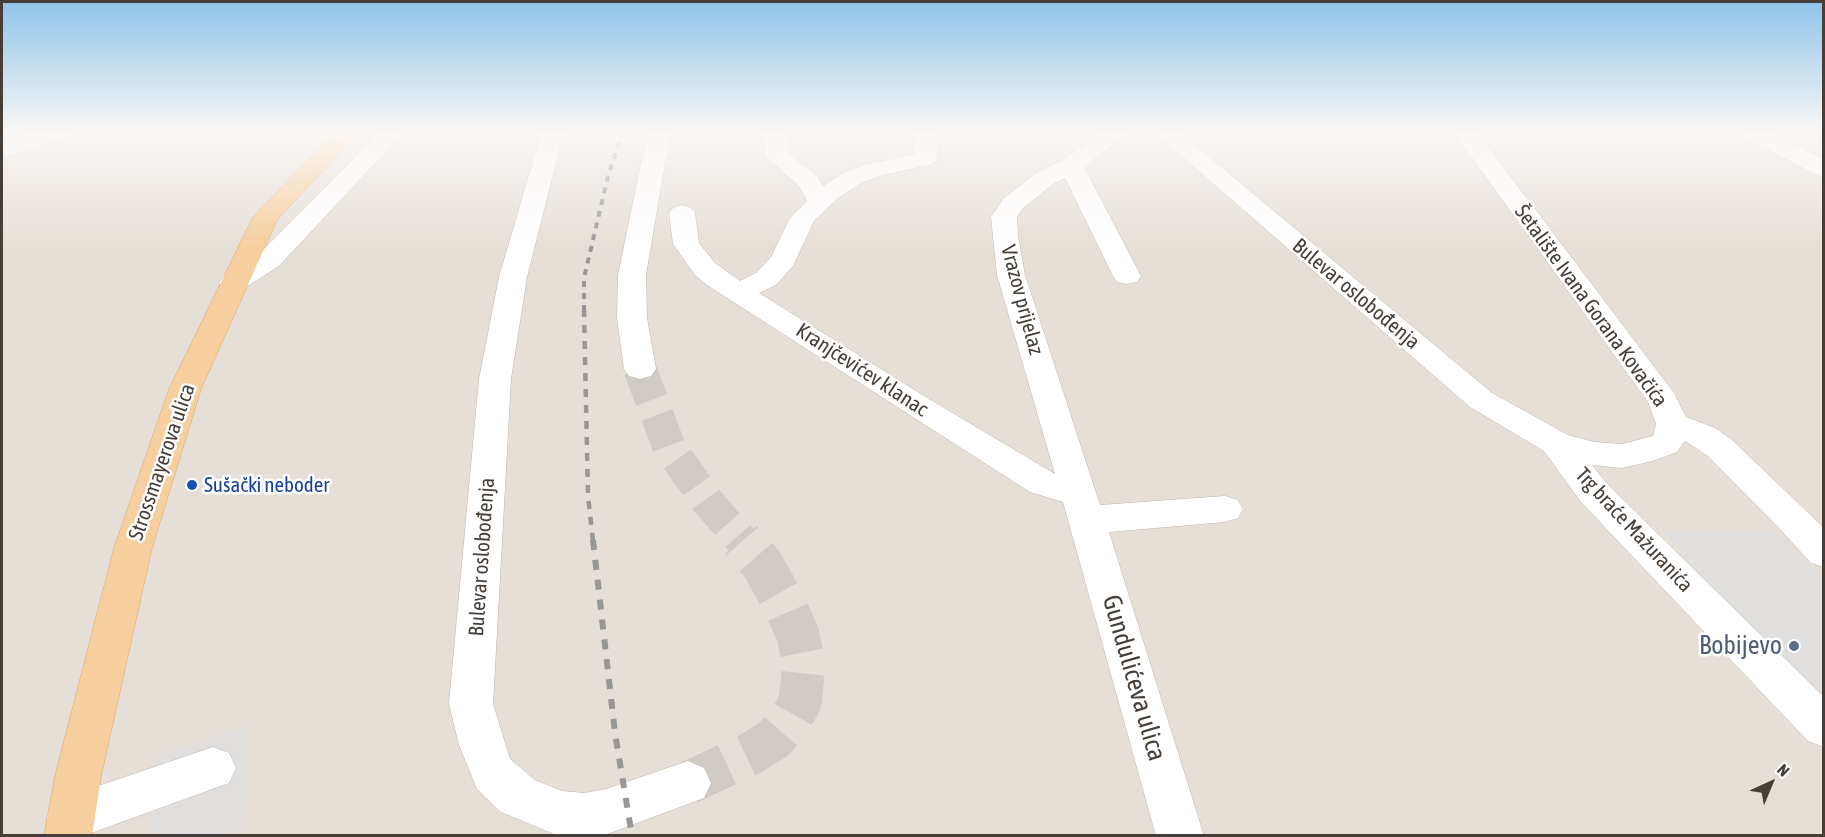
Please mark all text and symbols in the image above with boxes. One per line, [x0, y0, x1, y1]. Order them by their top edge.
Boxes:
street label: Šetalište Ivana Gorana Kovačića [1509, 200, 1673, 412]
street label: Bulevar oslobođenja [1287, 233, 1425, 355]
street label: Vrazov prijelaz [995, 242, 1049, 358]
street label: Kranjčevićev klanac [791, 318, 933, 422]
street label: Strossmayerova ulica [123, 381, 201, 543]
street label: Trg braće Mažuranića [1570, 463, 1698, 597]
place label: Sušački neboder [204, 472, 329, 498]
street label: Bulevar oslobođenja [464, 477, 500, 637]
marker: Sušački neboder [185, 478, 199, 492]
street label: Gundulićeva ulica [1095, 591, 1173, 765]
place label: Bobijevo [1699, 630, 1782, 662]
marker: Bobijevo [1787, 639, 1801, 653]
north arrow [1741, 753, 1801, 813]
text: N [1774, 760, 1793, 780]

